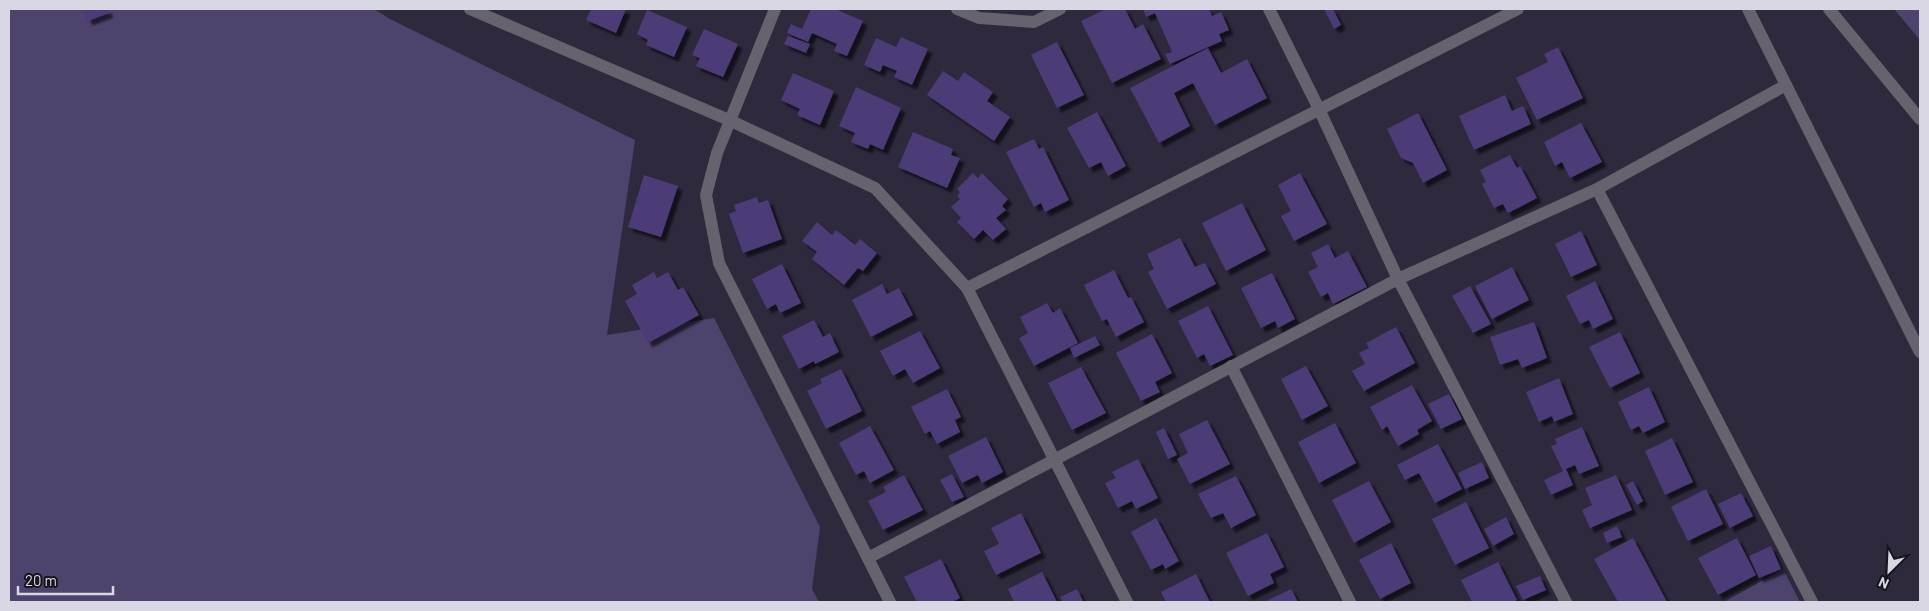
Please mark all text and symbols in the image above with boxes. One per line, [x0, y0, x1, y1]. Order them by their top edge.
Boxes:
north arrow [1864, 546, 1914, 596]
scale bar [18, 564, 112, 596]
text: 20 m [25, 571, 57, 589]
text: N [1876, 574, 1891, 593]

